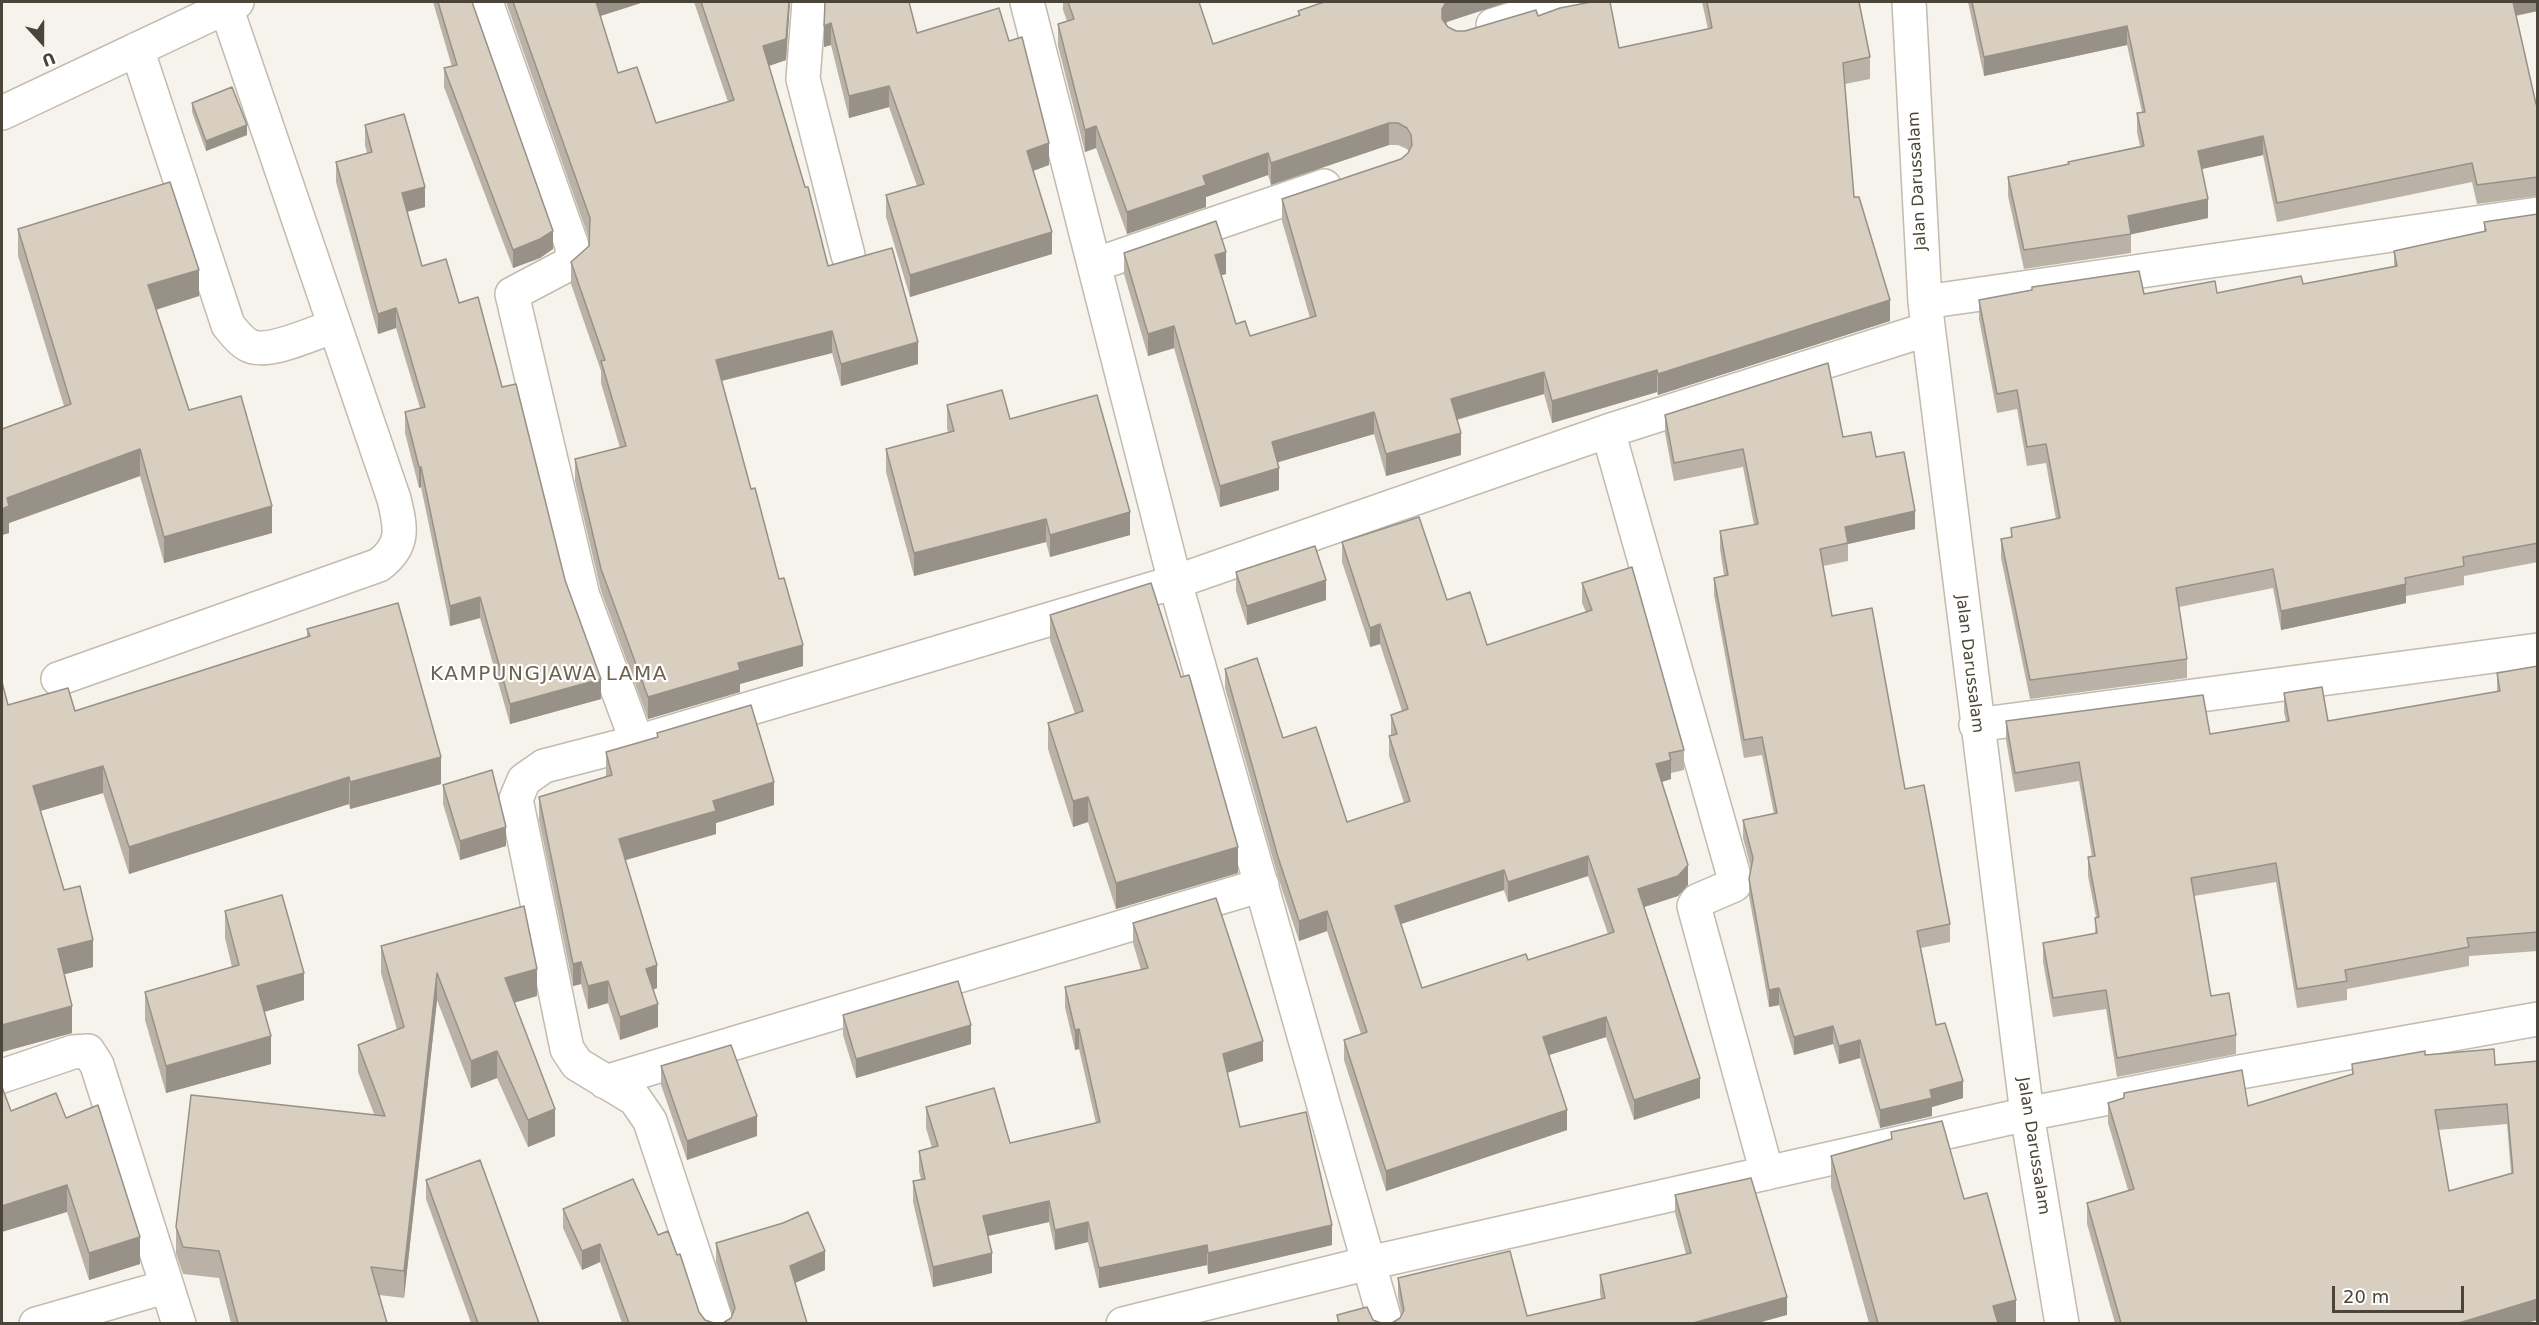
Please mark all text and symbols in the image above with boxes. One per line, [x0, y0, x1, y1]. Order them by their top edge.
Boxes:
north arrow [12, 12, 72, 72]
text: U [39, 48, 58, 70]
street label: Jalan Darussalam [1905, 111, 1931, 251]
street label: Jalan Darussalam [1951, 594, 1987, 734]
district label: KAMPUNGJAWA LAMA [430, 663, 668, 687]
street label: Jalan Darussalam [2013, 1076, 2053, 1216]
scale bar [2335, 1274, 2467, 1312]
text: 20 m [2343, 1286, 2389, 1307]

